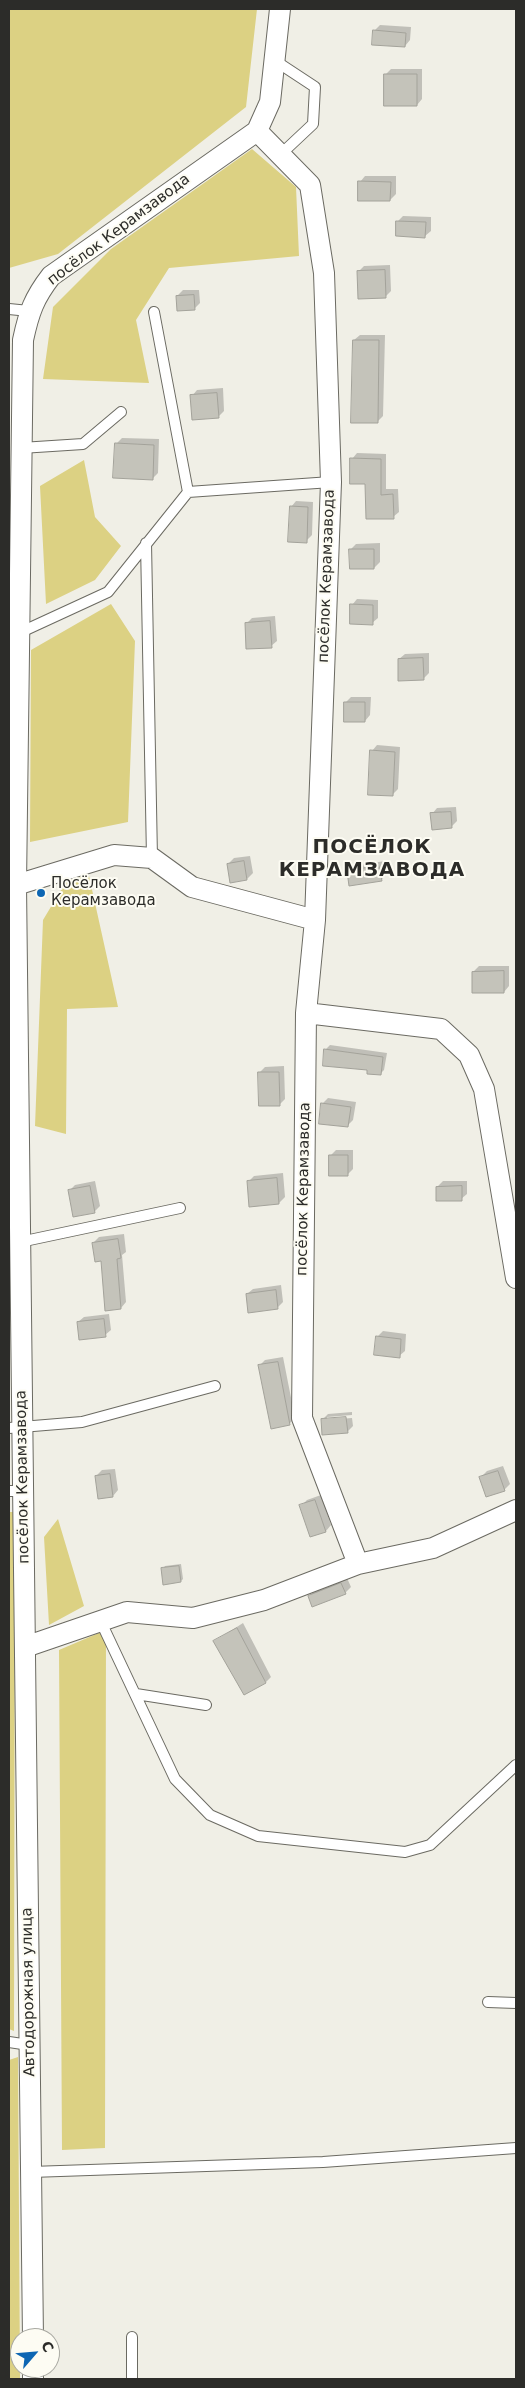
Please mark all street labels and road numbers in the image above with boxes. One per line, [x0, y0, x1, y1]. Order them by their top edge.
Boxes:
street label: посёлок Керамзавода [44, 171, 194, 289]
street label: посёлок Керамзавода [315, 489, 339, 663]
street label: посёлок Керамзавода [293, 1102, 315, 1276]
street label: посёлок Керамзавода [12, 1390, 34, 1564]
street label: Автодорожная улица [19, 1907, 39, 2077]

